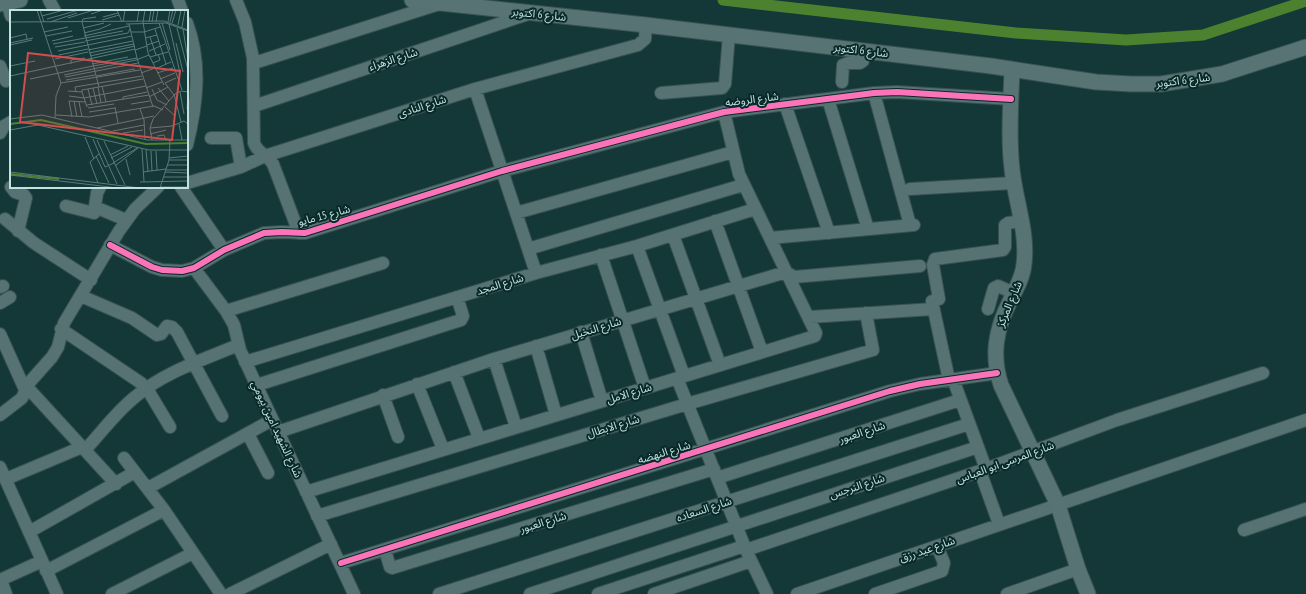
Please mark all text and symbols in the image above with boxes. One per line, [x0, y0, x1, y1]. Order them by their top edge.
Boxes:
street label: شارع 6 اكتوبر [510, 4, 567, 25]
inset map [10, 10, 188, 188]
street label: شارع 6 اكتوبر [832, 40, 889, 61]
street label: شارع الزهراء [367, 44, 420, 74]
street label: شارع 6 اكتوبر [1154, 70, 1212, 91]
street label: شارع الروضه [724, 89, 780, 110]
street label: شارع النادى [396, 92, 449, 121]
street label: شارع 15 مايو [296, 201, 352, 230]
street label: شارع المجد [475, 270, 526, 299]
street label: شارع المركز [993, 279, 1026, 330]
street label: شارع النخيل [569, 314, 624, 343]
street label: شارع الشهيد امين بيومي [246, 378, 306, 481]
street label: شارع الامل [605, 379, 654, 407]
street label: شارع الابطال [585, 411, 642, 442]
street label: شارع العبور [836, 418, 888, 447]
street label: شارع النهضه [636, 437, 693, 468]
street label: شارع المرسى ابو العباس [954, 438, 1057, 487]
street label: شارع النرجس [828, 470, 887, 502]
street label: شارع السعاده [675, 493, 734, 525]
street label: شارع العبور [517, 508, 569, 537]
street label: شارع عيد رزق [897, 533, 957, 566]

